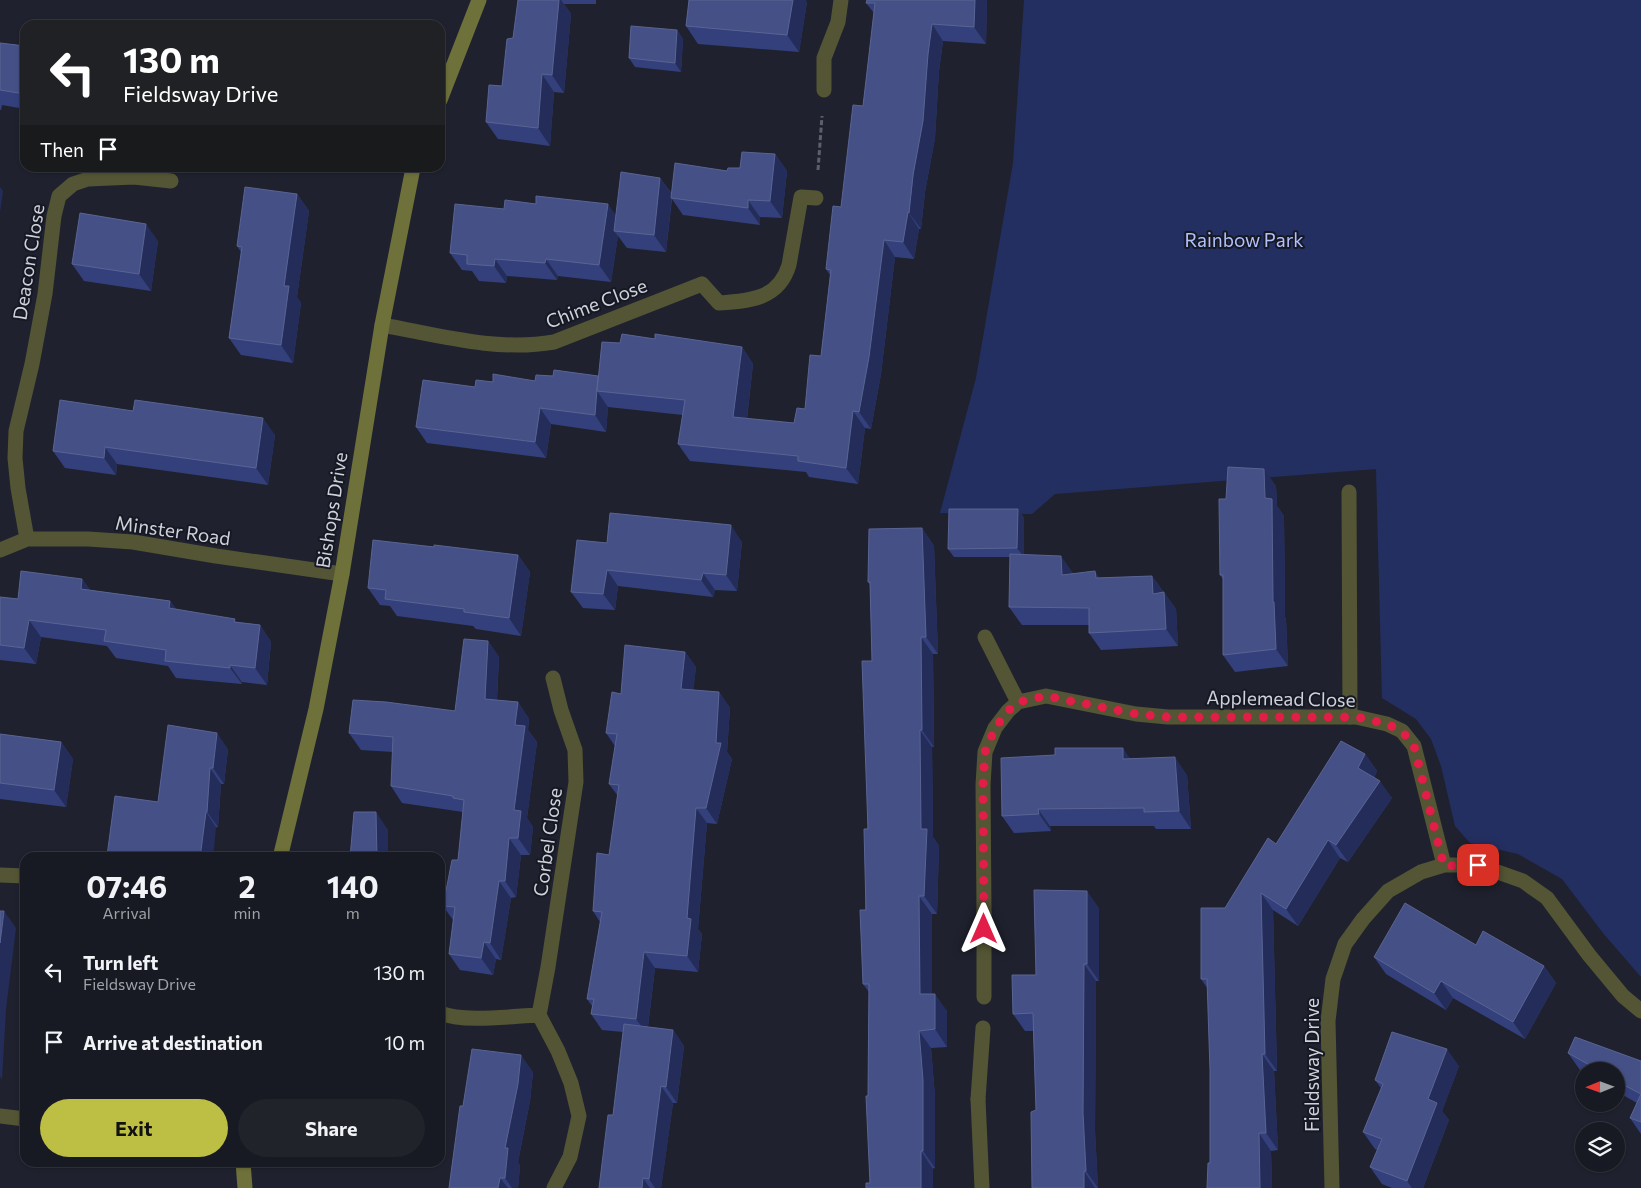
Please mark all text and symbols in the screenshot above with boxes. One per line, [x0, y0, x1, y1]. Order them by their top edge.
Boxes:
text: 130 m [123, 37, 220, 80]
icon: left [40, 40, 105, 105]
text: Fieldsway Drive [123, 80, 278, 107]
icon: arrive [94, 135, 122, 163]
text: Then [40, 138, 84, 161]
street label: Deacon Close [7, 202, 49, 322]
park label: Rainbow Park [1184, 228, 1304, 251]
street label: Chime Close [542, 273, 650, 333]
street label: Bishops Drive [310, 450, 352, 570]
street label: Minster Road [114, 511, 232, 549]
street label: Applemead Close [1206, 685, 1356, 711]
street label: Corbel Close [528, 786, 566, 898]
pin [1457, 844, 1499, 886]
icon: arrive [1464, 851, 1492, 879]
text: 07:46 [86, 867, 167, 904]
text: 2 [238, 867, 256, 904]
text: 140 [327, 867, 379, 904]
position arrow [957, 902, 1009, 954]
text: Arrival [102, 903, 151, 922]
text: min [233, 903, 261, 922]
text: m [346, 903, 360, 922]
text: Turn left [83, 951, 158, 974]
icon: left [40, 958, 68, 986]
text: 130 m [373, 961, 425, 984]
text: Fieldsway Drive [83, 974, 196, 993]
street label: Fieldsway Drive [1300, 998, 1323, 1132]
icon: arrive [40, 1028, 68, 1056]
text: Arrive at destination [83, 1031, 263, 1054]
text: 10 m [384, 1031, 425, 1054]
north arrow [1575, 1062, 1625, 1112]
map controls [1575, 1062, 1625, 1172]
button: Exit [40, 1099, 228, 1157]
button: Share [238, 1099, 425, 1157]
button: layers [1575, 1122, 1625, 1172]

